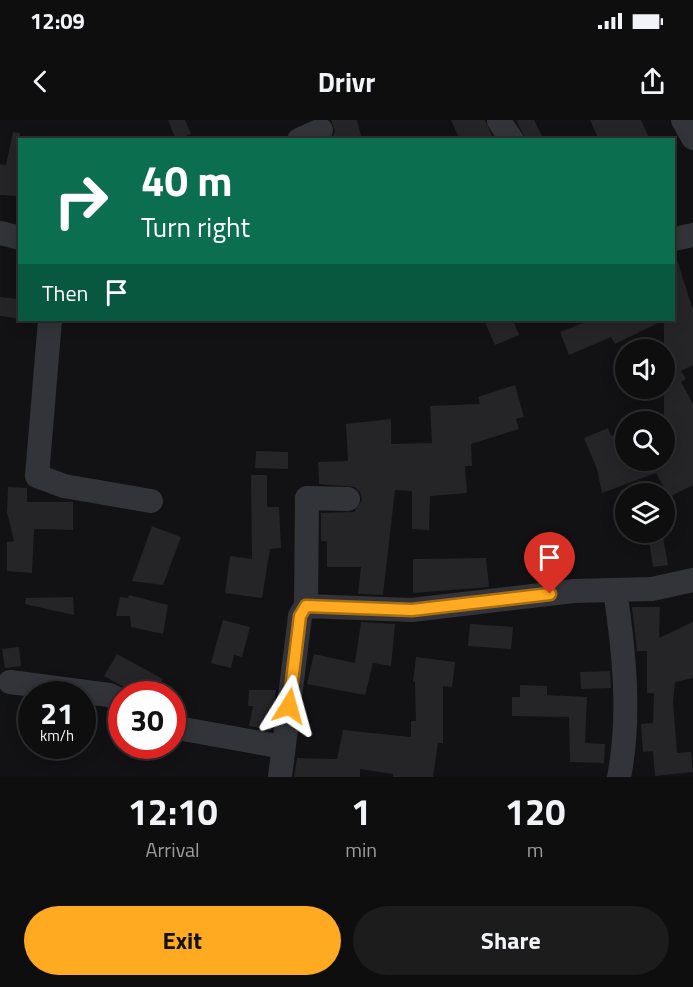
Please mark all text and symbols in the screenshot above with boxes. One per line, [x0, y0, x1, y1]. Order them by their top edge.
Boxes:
text: 12:09 [30, 4, 85, 38]
text: Drivr [318, 61, 375, 102]
icon: back [24, 65, 57, 98]
icon: share [636, 65, 669, 98]
text: 40 m [141, 148, 233, 212]
icon: right [42, 162, 120, 240]
text: Turn right [141, 206, 250, 247]
text: Then [42, 276, 88, 310]
icon: arrive [100, 276, 133, 309]
map controls [615, 339, 675, 543]
button: sound [615, 339, 675, 399]
button: search [615, 411, 675, 471]
button: layers [615, 483, 675, 543]
pin [524, 532, 575, 594]
icon: arrive [533, 541, 566, 574]
position arrow [257, 674, 321, 738]
speed limit sign: 30 [108, 681, 186, 759]
text: 21 [40, 690, 74, 736]
text: km/h [40, 724, 74, 747]
text: 12:10 [128, 784, 218, 839]
text: 1 [351, 784, 371, 839]
text: 120 [505, 784, 565, 839]
text: Arrival [146, 834, 200, 865]
text: min [345, 834, 377, 865]
text: m [527, 834, 543, 865]
button: Exit [24, 906, 341, 975]
button: Share [353, 906, 669, 975]

